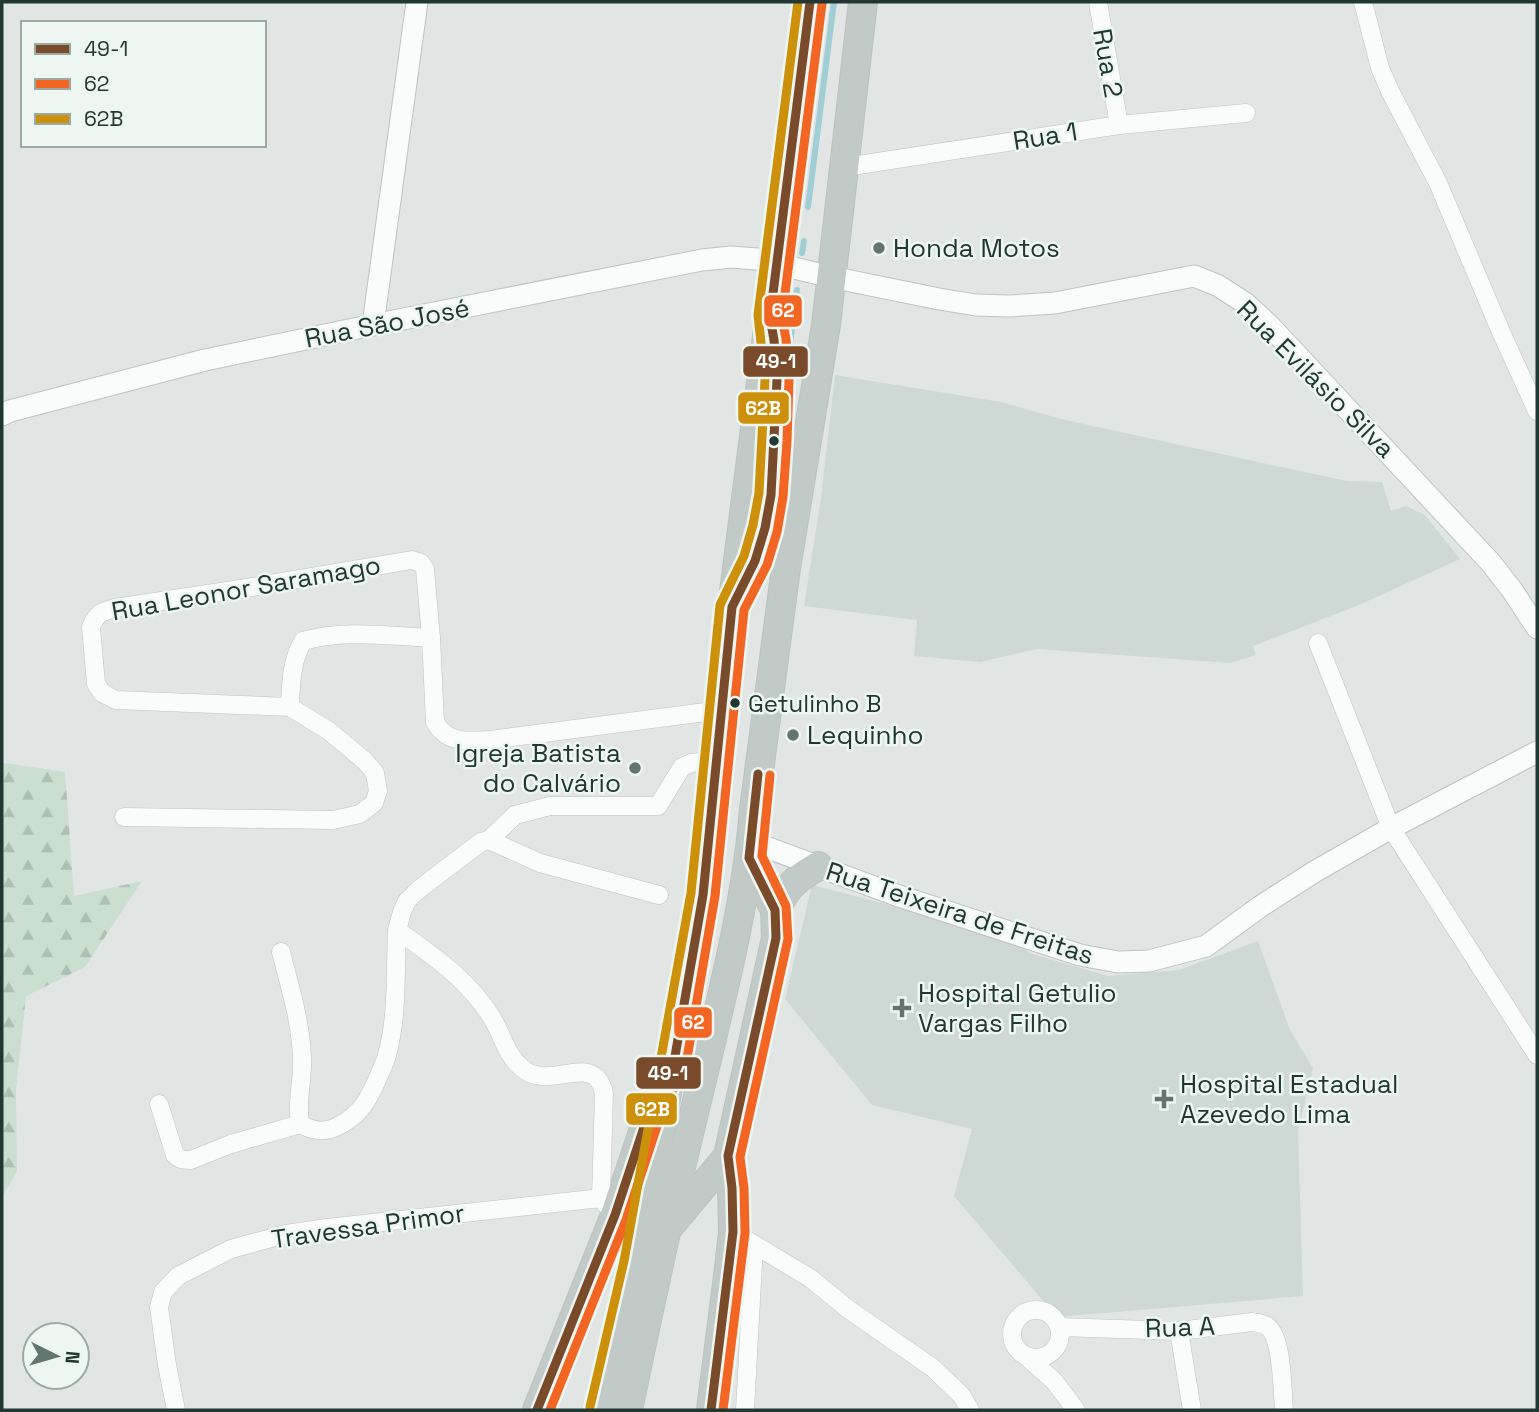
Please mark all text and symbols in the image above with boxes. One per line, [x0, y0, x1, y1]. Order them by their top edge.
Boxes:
legend [21, 21, 266, 147]
street label: Rua 2 [1085, 26, 1131, 100]
text: 49-1 [84, 35, 128, 62]
text: 62 [84, 70, 109, 97]
text: 62B [84, 105, 123, 132]
street label: Rua 1 [1010, 114, 1080, 158]
place label: Honda Motos [893, 231, 1060, 265]
marker: Honda Motos [871, 240, 887, 256]
street label: Rua São José [302, 290, 472, 356]
street label: Rua Evilásio Silva [1230, 293, 1402, 465]
line badge: 62 [763, 294, 803, 328]
text: 62 [772, 298, 794, 323]
line badge: 49-1 [742, 345, 809, 378]
text: 49-1 [756, 349, 796, 374]
line badge: 62B [737, 391, 790, 425]
text: 62B [745, 396, 781, 421]
unlabelled marker [767, 434, 781, 448]
street label: Rua Leonor Saramago [109, 548, 383, 628]
place label: Getulinho B [748, 688, 881, 719]
marker: Getulinho B [728, 696, 742, 710]
place label: Lequinho [807, 718, 923, 752]
marker: Lequinho [785, 727, 801, 743]
place label: Igreja Batista do Calvário [455, 736, 621, 800]
marker: Igreja Batista do Calvário [627, 760, 643, 776]
street label: Rua Teixeira de Freitas [822, 854, 1098, 972]
place label: Hospital Getulio Vargas Filho [918, 976, 1117, 1040]
marker: Hospital Getulio Vargas Filho [892, 998, 912, 1018]
line badge: 62 [673, 1006, 713, 1039]
text: 62 [682, 1010, 704, 1035]
line badge: 49-1 [635, 1056, 702, 1090]
text: 49-1 [648, 1061, 688, 1086]
place label: Hospital Estadual Azevedo Lima [1180, 1067, 1398, 1131]
marker: Hospital Estadual Azevedo Lima [1154, 1089, 1174, 1109]
line badge: 62B [625, 1092, 678, 1126]
text: 62B [634, 1097, 670, 1122]
street label: Travessa Primor [269, 1196, 467, 1256]
street label: Rua A [1144, 1309, 1216, 1345]
north arrow [21, 1321, 91, 1391]
text: N [59, 1350, 85, 1365]

